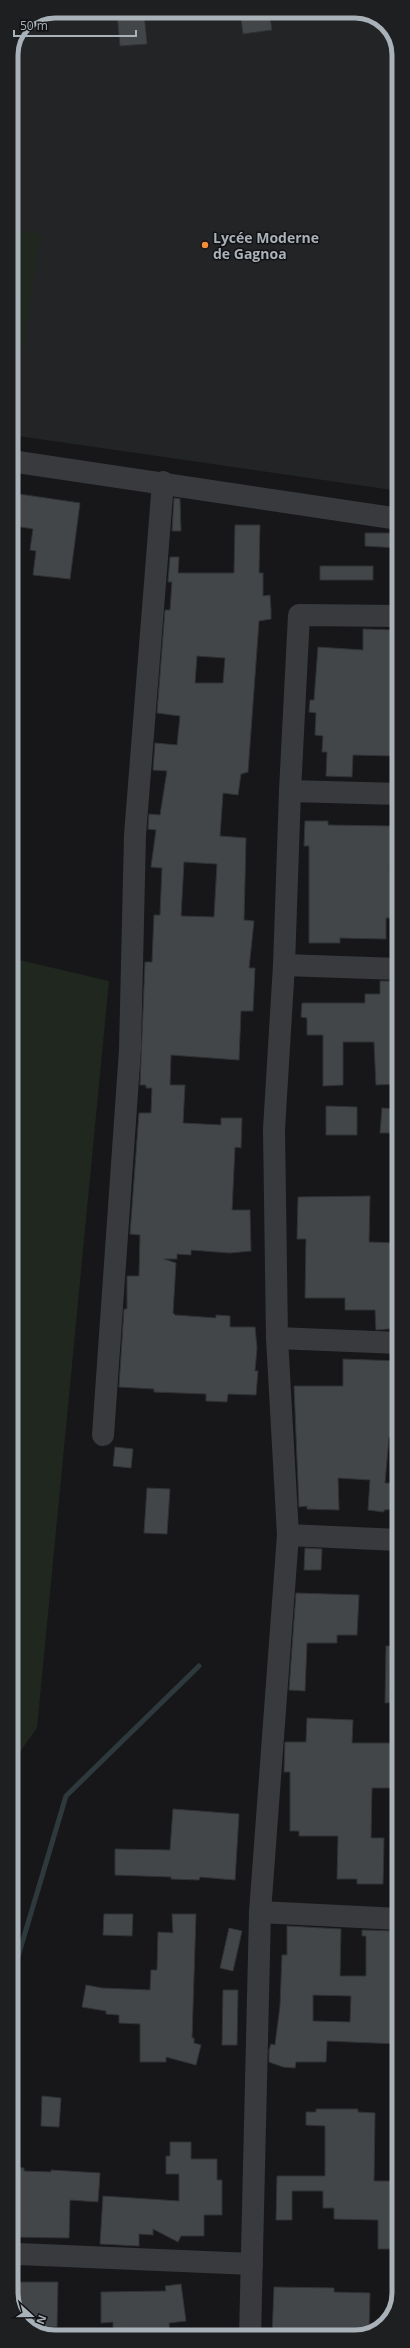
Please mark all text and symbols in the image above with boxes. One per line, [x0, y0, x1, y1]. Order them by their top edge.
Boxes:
scale bar [14, 12, 136, 38]
text: 50 m [20, 17, 48, 34]
place label: Lycée Moderne de Gagnoa [213, 228, 319, 263]
marker: Lycée Moderne de Gagnoa [200, 240, 210, 250]
north arrow [12, 2296, 52, 2336]
text: N [33, 2313, 50, 2327]

